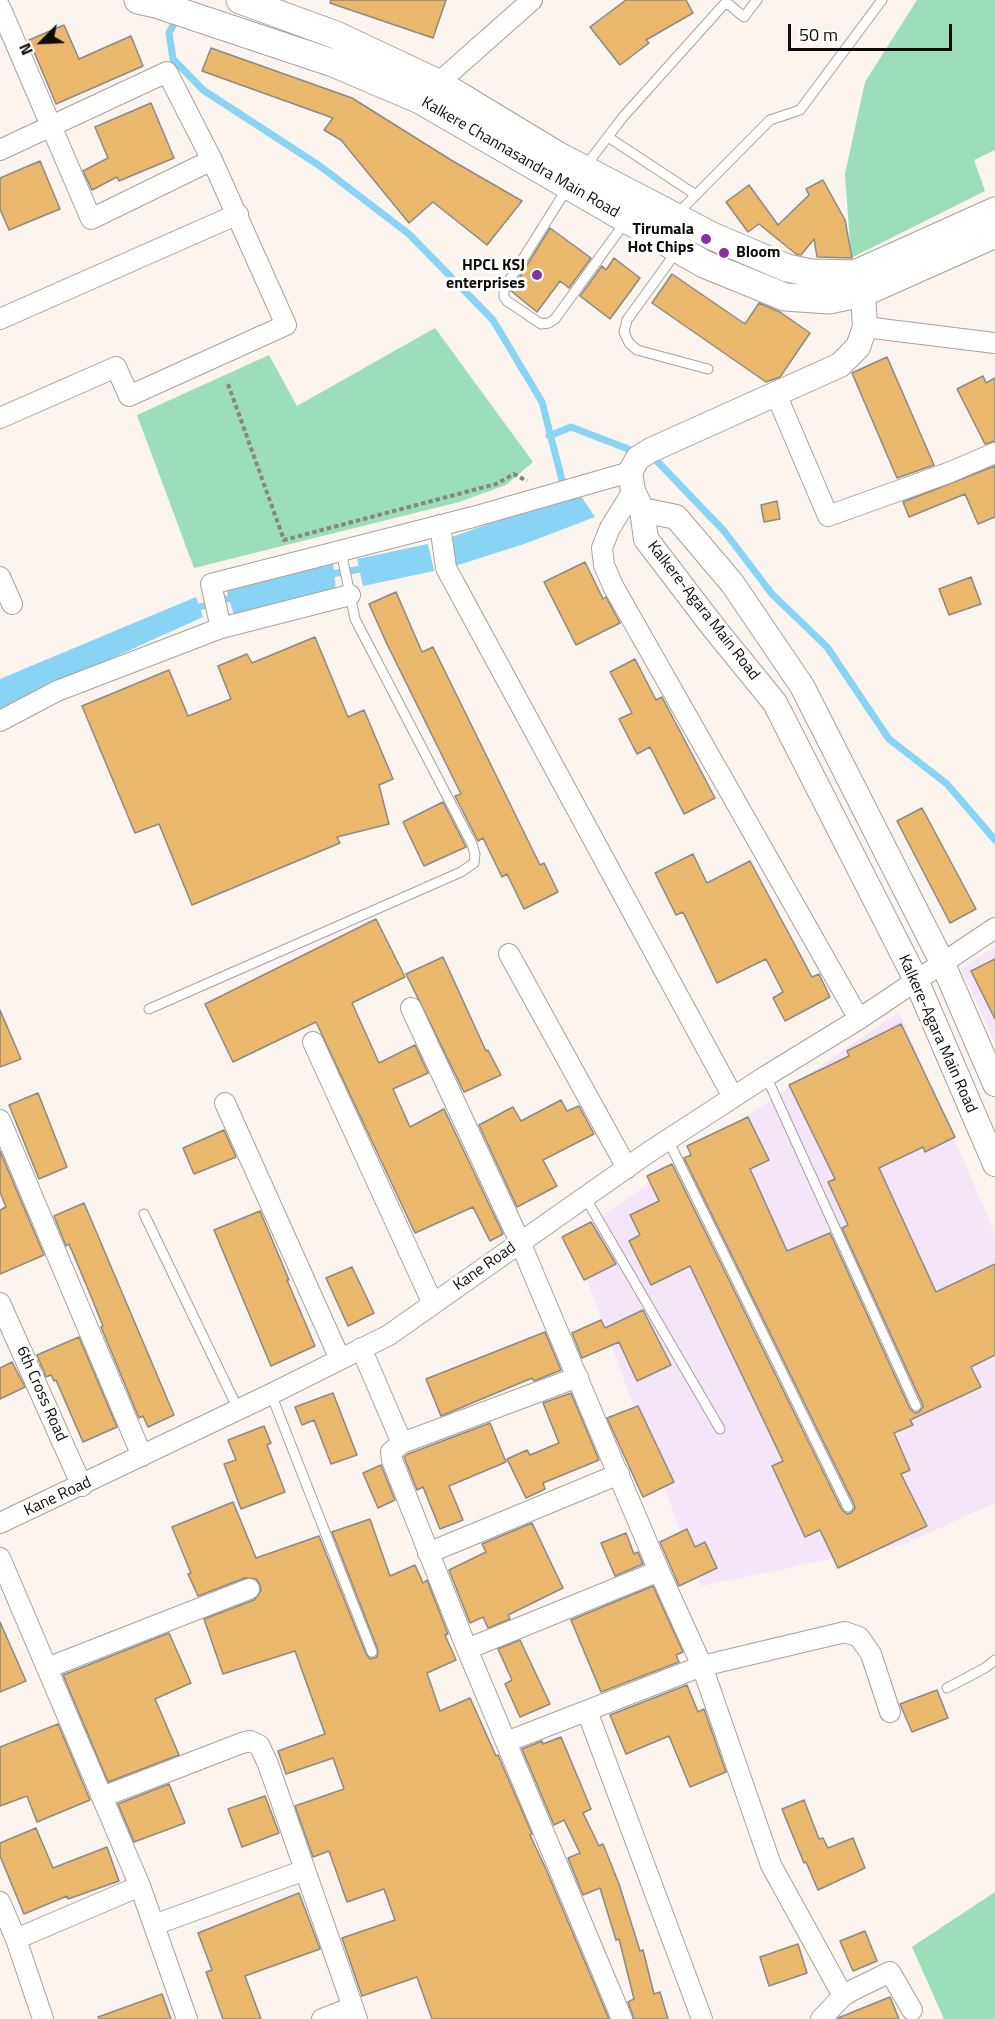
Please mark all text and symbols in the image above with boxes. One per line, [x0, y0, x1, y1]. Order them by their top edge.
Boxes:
north arrow [12, 12, 72, 72]
scale bar [791, 12, 954, 50]
text: 50 m [799, 21, 838, 48]
text: N [12, 39, 39, 59]
street label: Kalkere Channasandra Main Road [418, 93, 622, 223]
place label: Tirumala Hot Chips [627, 220, 694, 258]
marker: Tirumala Hot Chips [699, 232, 713, 246]
place label: Bloom [736, 243, 781, 263]
marker: Bloom [717, 246, 731, 260]
place label: HPCL KSJ enterprises [446, 256, 525, 294]
marker: HPCL KSJ enterprises [530, 268, 544, 282]
street label: Kalkere-Agara Main Road [643, 538, 763, 684]
street label: Kalkere-Agara Main Road [893, 952, 981, 1116]
street label: Kane Road [450, 1239, 520, 1295]
street label: 6th Cross Road [11, 1343, 71, 1445]
street label: Kane Road [21, 1473, 95, 1521]

